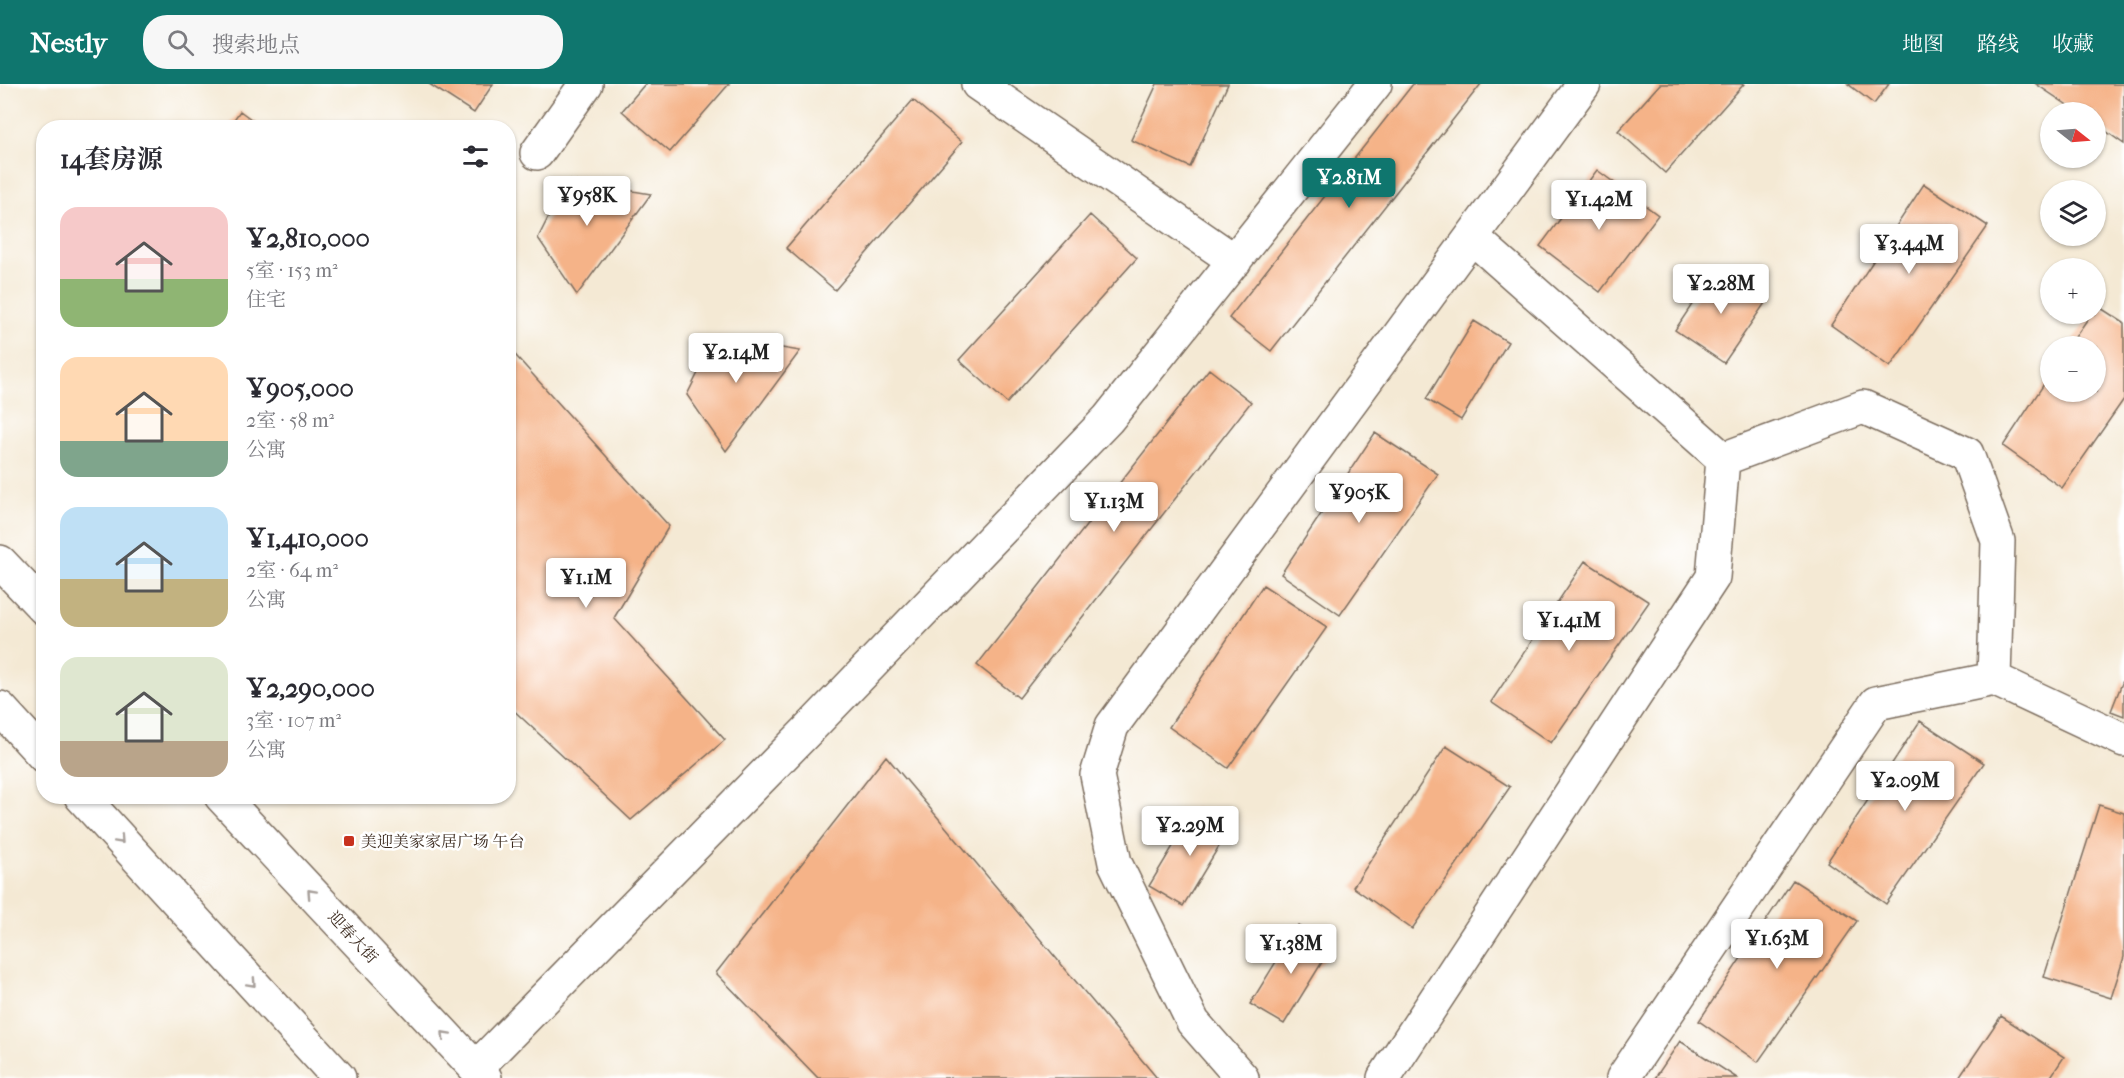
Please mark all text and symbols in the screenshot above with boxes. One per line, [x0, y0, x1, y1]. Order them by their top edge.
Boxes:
search box [143, 15, 563, 69]
text: Nestly [30, 26, 107, 59]
icon: search [164, 26, 197, 59]
text: 搜索地点 [212, 32, 300, 58]
text: 地图 [1902, 32, 1944, 56]
text: 路线 [1977, 32, 2019, 56]
text: 收藏 [2052, 32, 2094, 56]
north arrow [2040, 102, 2106, 168]
map controls [2040, 102, 2106, 402]
icon: filters [459, 140, 492, 173]
text: 14套房源 [60, 144, 163, 175]
pin: ¥2.81M [1300, 158, 1398, 209]
text: ¥2.81M [1316, 166, 1382, 189]
pin: ¥958K [545, 176, 629, 227]
pin: ¥1.42M [1550, 180, 1648, 231]
button: layers [2040, 180, 2106, 246]
text: ¥958K [557, 184, 617, 207]
text: ¥1.42M [1565, 188, 1633, 211]
text: ¥2,810,000 [246, 223, 370, 254]
pin: ¥3.44M [1860, 224, 1958, 275]
icon: home [108, 231, 180, 303]
text: ¥3.44M [1874, 232, 1944, 255]
button: + [2040, 258, 2106, 324]
text: 5室 · 153 m² [246, 259, 338, 282]
pin: ¥2.28M [1672, 264, 1770, 315]
text: ¥2.28M [1687, 272, 1755, 295]
text: 住宅 [246, 288, 286, 311]
pin: ¥2.14M [687, 333, 785, 384]
button: − [2040, 336, 2106, 402]
text: ¥2.14M [703, 341, 769, 364]
text: ¥905,000 [246, 373, 354, 404]
icon: home [108, 381, 180, 453]
text: 2室 · 58 m² [246, 409, 334, 432]
text: 公寓 [246, 438, 286, 461]
pin: ¥905K [1317, 473, 1401, 524]
text: ¥905K [1329, 481, 1389, 504]
pin: ¥1.13M [1065, 482, 1163, 533]
text: ¥1.13M [1084, 490, 1144, 513]
text: ¥1,410,000 [246, 523, 369, 554]
icon: home [108, 531, 180, 603]
pin: ¥1.1M [544, 558, 628, 609]
text: 2室 · 64 m² [246, 559, 338, 582]
text: ¥1.1M [560, 566, 612, 589]
text: 公寓 [246, 588, 286, 611]
pin: ¥1.41M [1520, 601, 1618, 652]
text: ¥1.41M [1537, 609, 1601, 632]
text: ¥2,290,000 [246, 673, 375, 704]
icon: home [108, 681, 180, 753]
text: 3室 · 107 m² [246, 709, 341, 732]
text: 公寓 [246, 738, 286, 761]
pin: ¥2.09M [1856, 761, 1954, 812]
text: ¥2.09M [1870, 769, 1940, 792]
pin: ¥2.29M [1141, 806, 1239, 857]
text: ¥2.29M [1156, 814, 1224, 837]
one-way arrow [113, 832, 124, 843]
place label: 美迎美家家居广场 午台 [361, 832, 524, 851]
marker: 美迎美家家居广场 午台 [342, 834, 356, 848]
one-way arrow [308, 889, 319, 900]
street label: 迎春大街 [324, 907, 382, 967]
pin: ¥1.63M [1728, 919, 1826, 970]
pin: ¥1.38M [1242, 924, 1340, 975]
text: ¥1.63M [1745, 927, 1809, 950]
text: ¥1.38M [1259, 932, 1323, 955]
one-way arrow [245, 977, 256, 987]
one-way arrow [441, 1032, 452, 1042]

